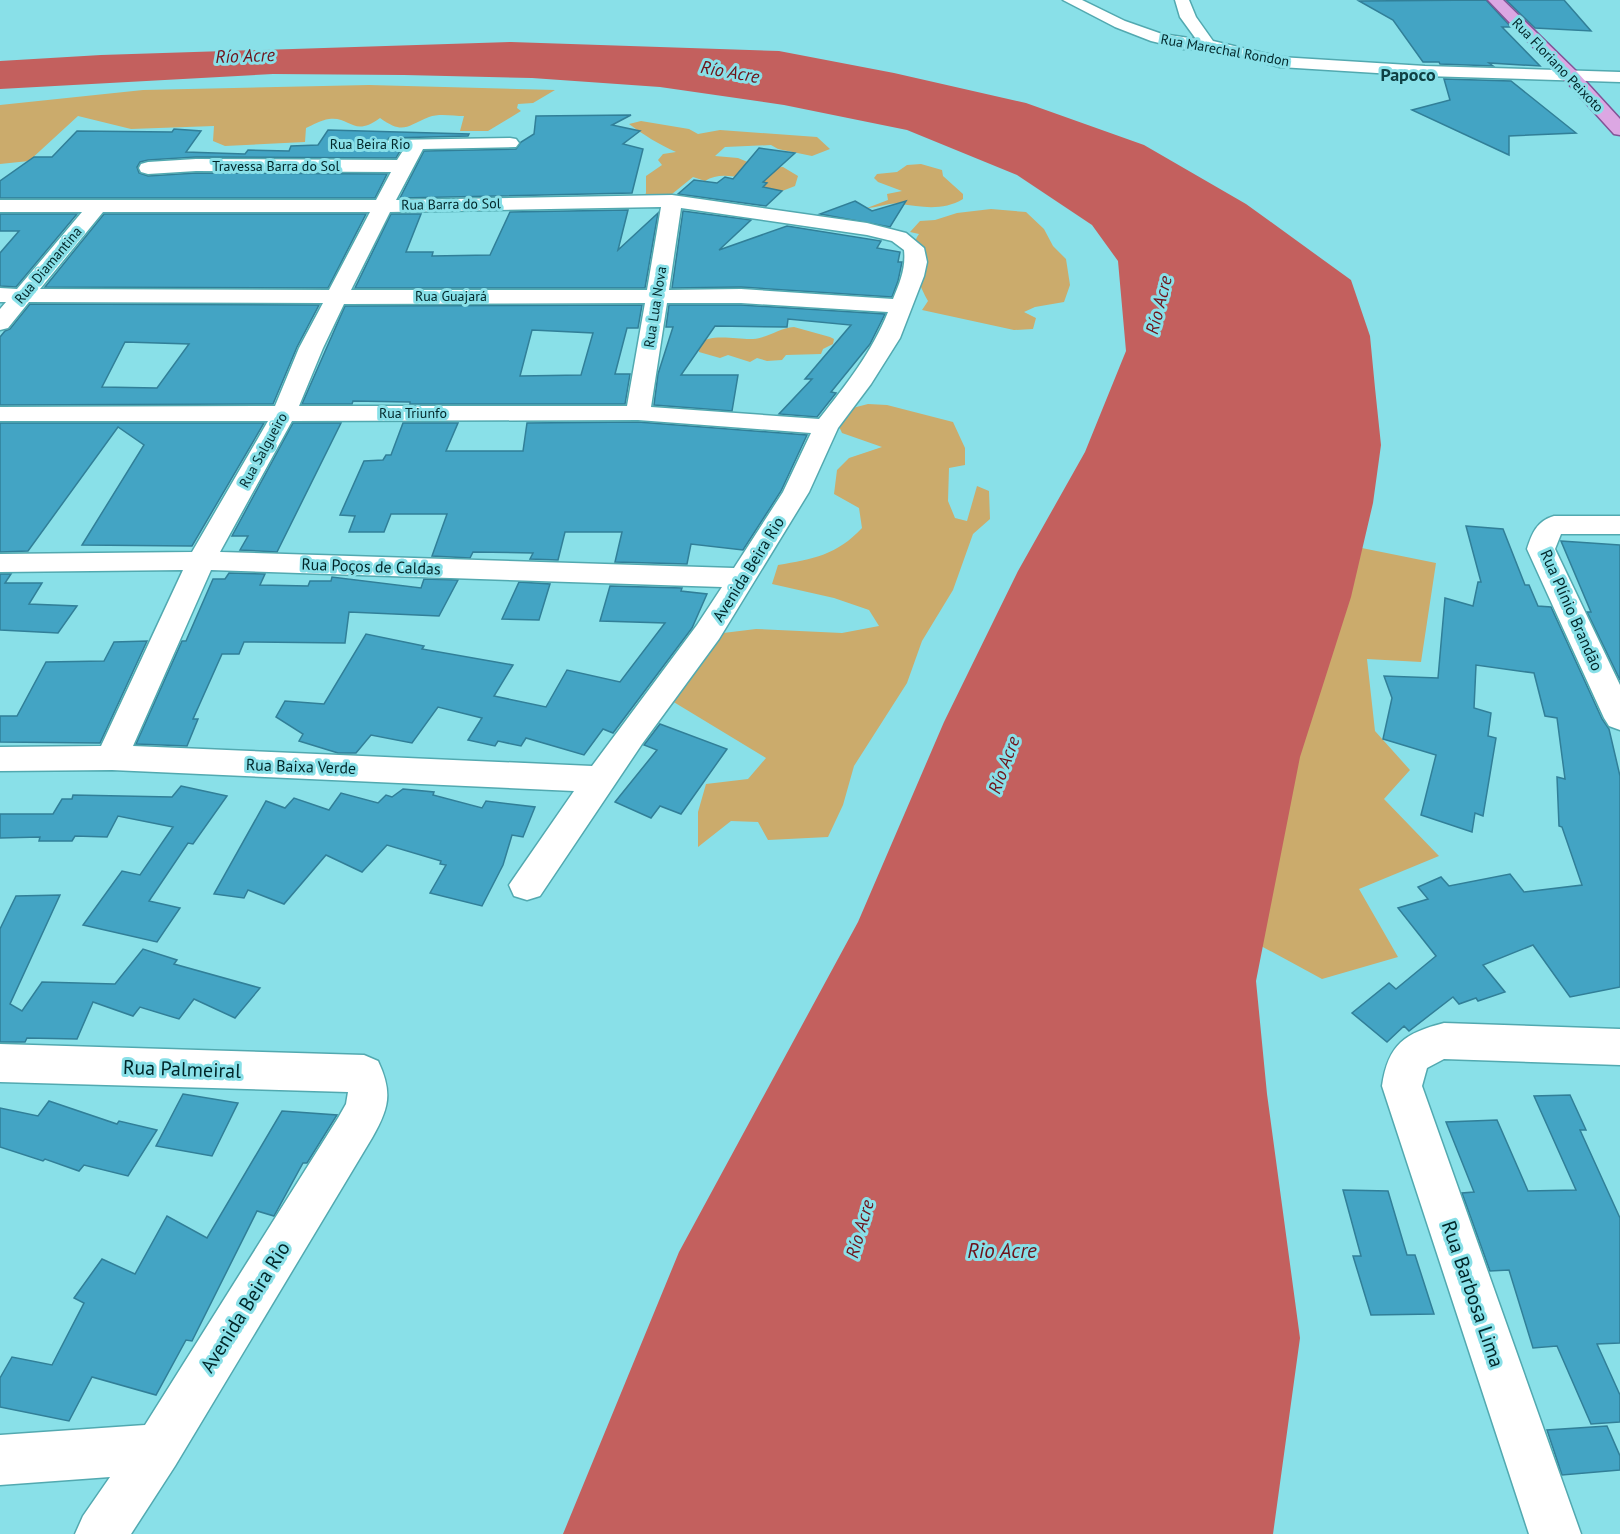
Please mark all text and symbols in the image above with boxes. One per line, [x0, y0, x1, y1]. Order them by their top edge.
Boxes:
street label: Rua Floriano Peixoto [1508, 14, 1608, 116]
street label: Rua Marechal Rondon [1159, 30, 1291, 70]
water label: Río Acre [215, 43, 276, 68]
water label: Río Acre [699, 55, 762, 88]
district label: Papoco [1380, 63, 1436, 86]
street label: Rua Beira Rio [330, 135, 410, 153]
street label: Travessa Barra do Sol [212, 157, 340, 175]
street label: Rua Barra do Sol [401, 194, 501, 214]
street label: Rua Diamantina [10, 223, 86, 307]
street label: Rua Lua Nova [640, 265, 670, 349]
water label: Río Acre [1140, 273, 1177, 337]
street label: Rua Guajará [415, 287, 487, 305]
street label: Rua Triunfo [379, 404, 447, 422]
street label: Rua Salgueiro [235, 409, 291, 491]
street label: Avenida Beira Rio [708, 513, 788, 625]
street label: Rua Plínio Brandão [1536, 546, 1608, 674]
street label: Rua Poços de Caldas [301, 554, 441, 578]
water label: Río Acre [983, 732, 1025, 797]
street label: Rua Baixa Verde [246, 754, 356, 778]
street label: Rua Palmeiral [122, 1054, 242, 1084]
water label: Río Acre [840, 1196, 879, 1261]
street label: Rua Barbosa Lima [1436, 1217, 1510, 1371]
street label: Avenida Beira Rio [194, 1236, 296, 1378]
water label: Rio Acre [967, 1237, 1037, 1264]

